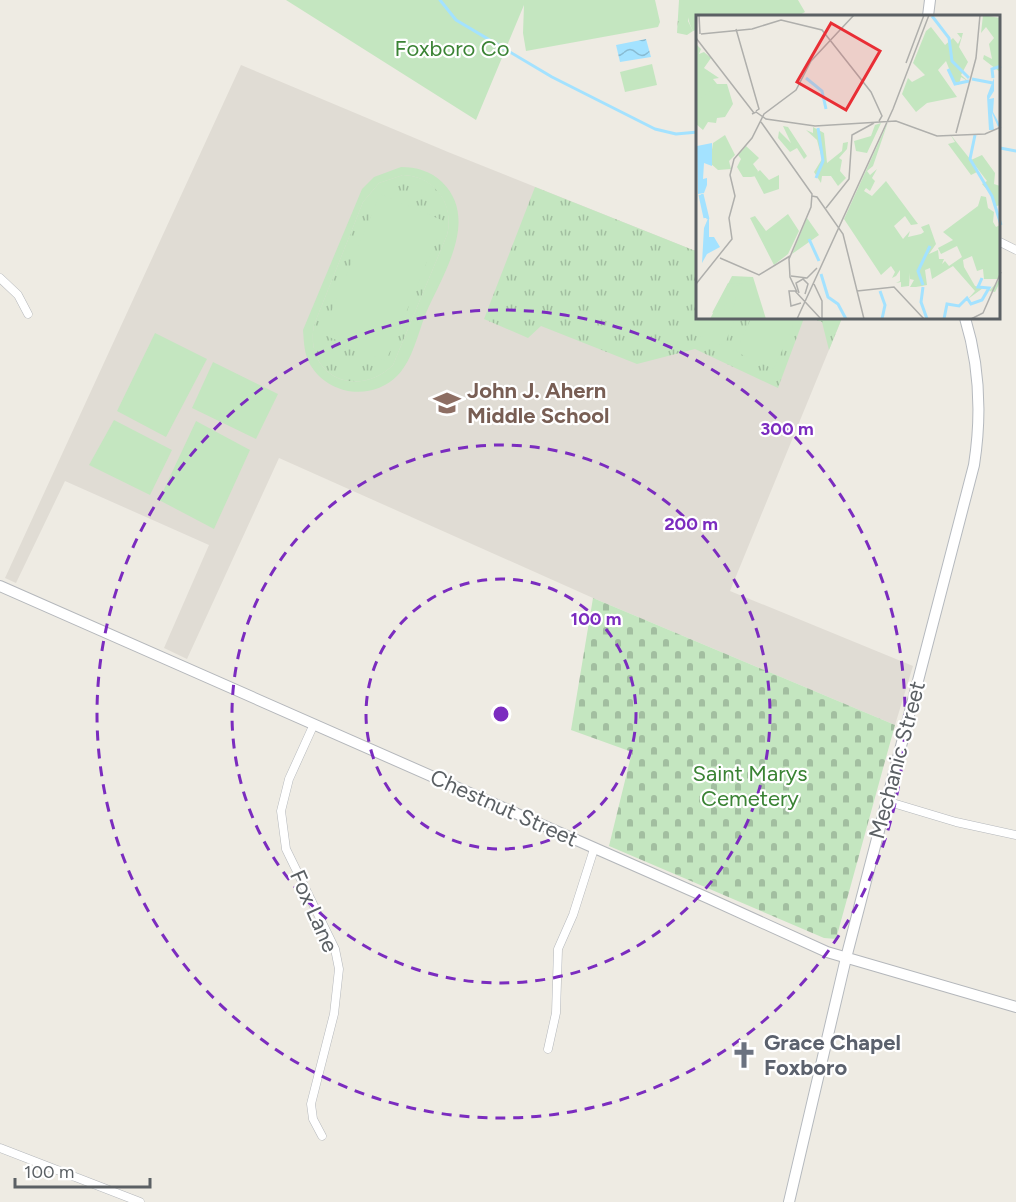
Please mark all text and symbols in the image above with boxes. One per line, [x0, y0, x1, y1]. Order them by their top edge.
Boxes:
inset map [696, 15, 1001, 320]
park label: Foxboro Co [395, 35, 509, 62]
place label: John J. Ahern Middle School [467, 377, 610, 429]
school or university icon: John J. Ahern Middle School [432, 388, 462, 418]
text: 300 m [760, 418, 814, 440]
text: 200 m [664, 513, 718, 535]
text: 100 m [571, 608, 621, 630]
street label: Mechanic Street [863, 678, 931, 842]
centre of rings [491, 704, 511, 724]
park label: Saint Marys Cemetery [693, 760, 807, 812]
street label: Chestnut Street [426, 763, 582, 853]
street label: Fox Lane [284, 866, 344, 956]
place label: Grace Chapel Foxboro [764, 1029, 901, 1081]
church icon: Grace Chapel Foxboro [729, 1040, 759, 1070]
scale bar [15, 1151, 150, 1189]
text: 100 m [24, 1161, 74, 1183]

